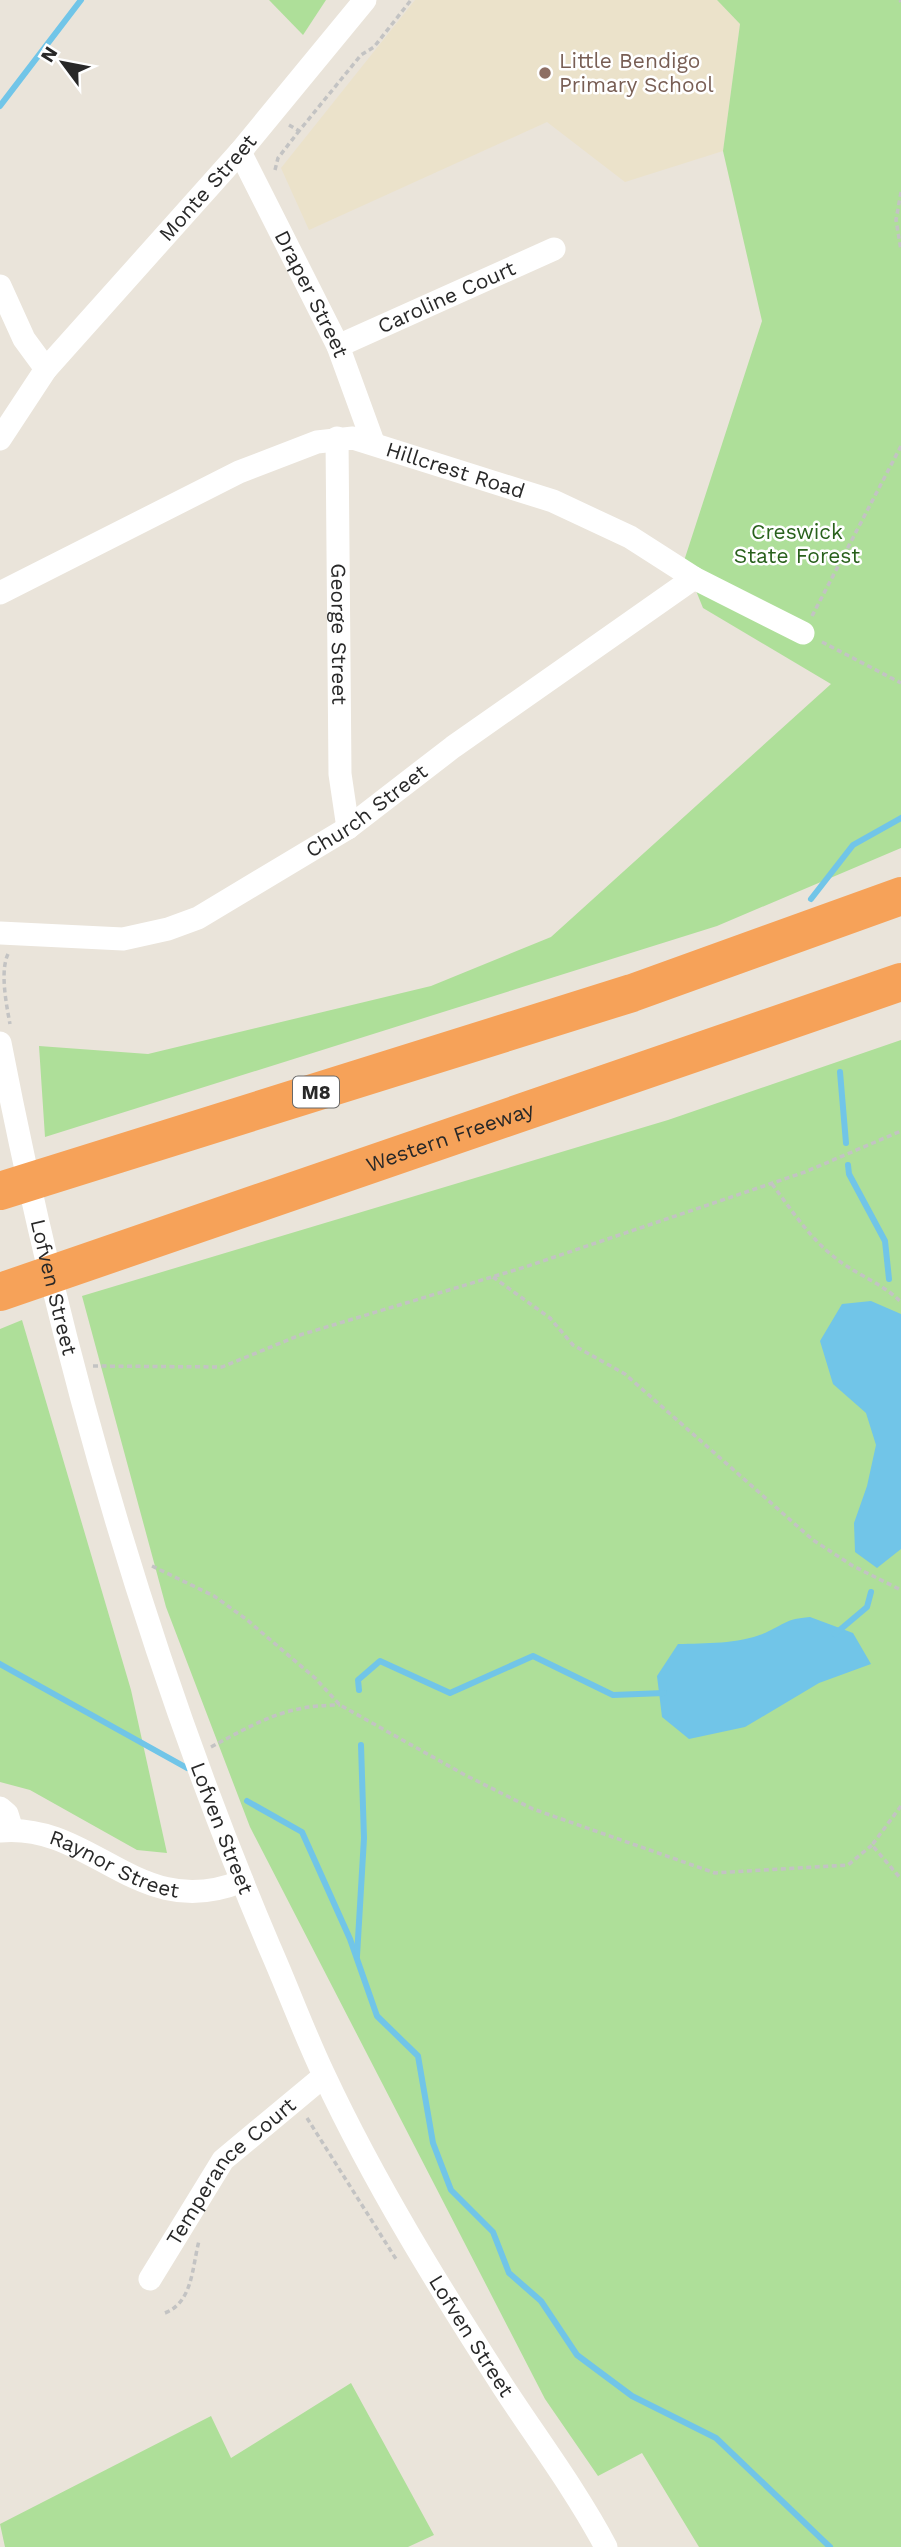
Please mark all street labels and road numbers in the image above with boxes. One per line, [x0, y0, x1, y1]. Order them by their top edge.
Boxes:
street label: Monte Street [153, 129, 262, 246]
street label: Draper Street [270, 226, 354, 361]
street label: Caroline Court [374, 255, 519, 339]
street label: Hillcrest Road [383, 436, 528, 503]
street label: George Street [326, 563, 352, 705]
street label: Church Street [301, 758, 432, 862]
road number: M8 [293, 1076, 339, 1108]
street label: Western Freeway [363, 1096, 537, 1177]
street label: Lofven Street [26, 1217, 83, 1358]
street label: Lofven Street [186, 1759, 259, 1898]
street label: Raynor Street [46, 1824, 181, 1903]
street label: Temperance Court [161, 2092, 301, 2250]
street label: Lofven Street [424, 2270, 519, 2402]

